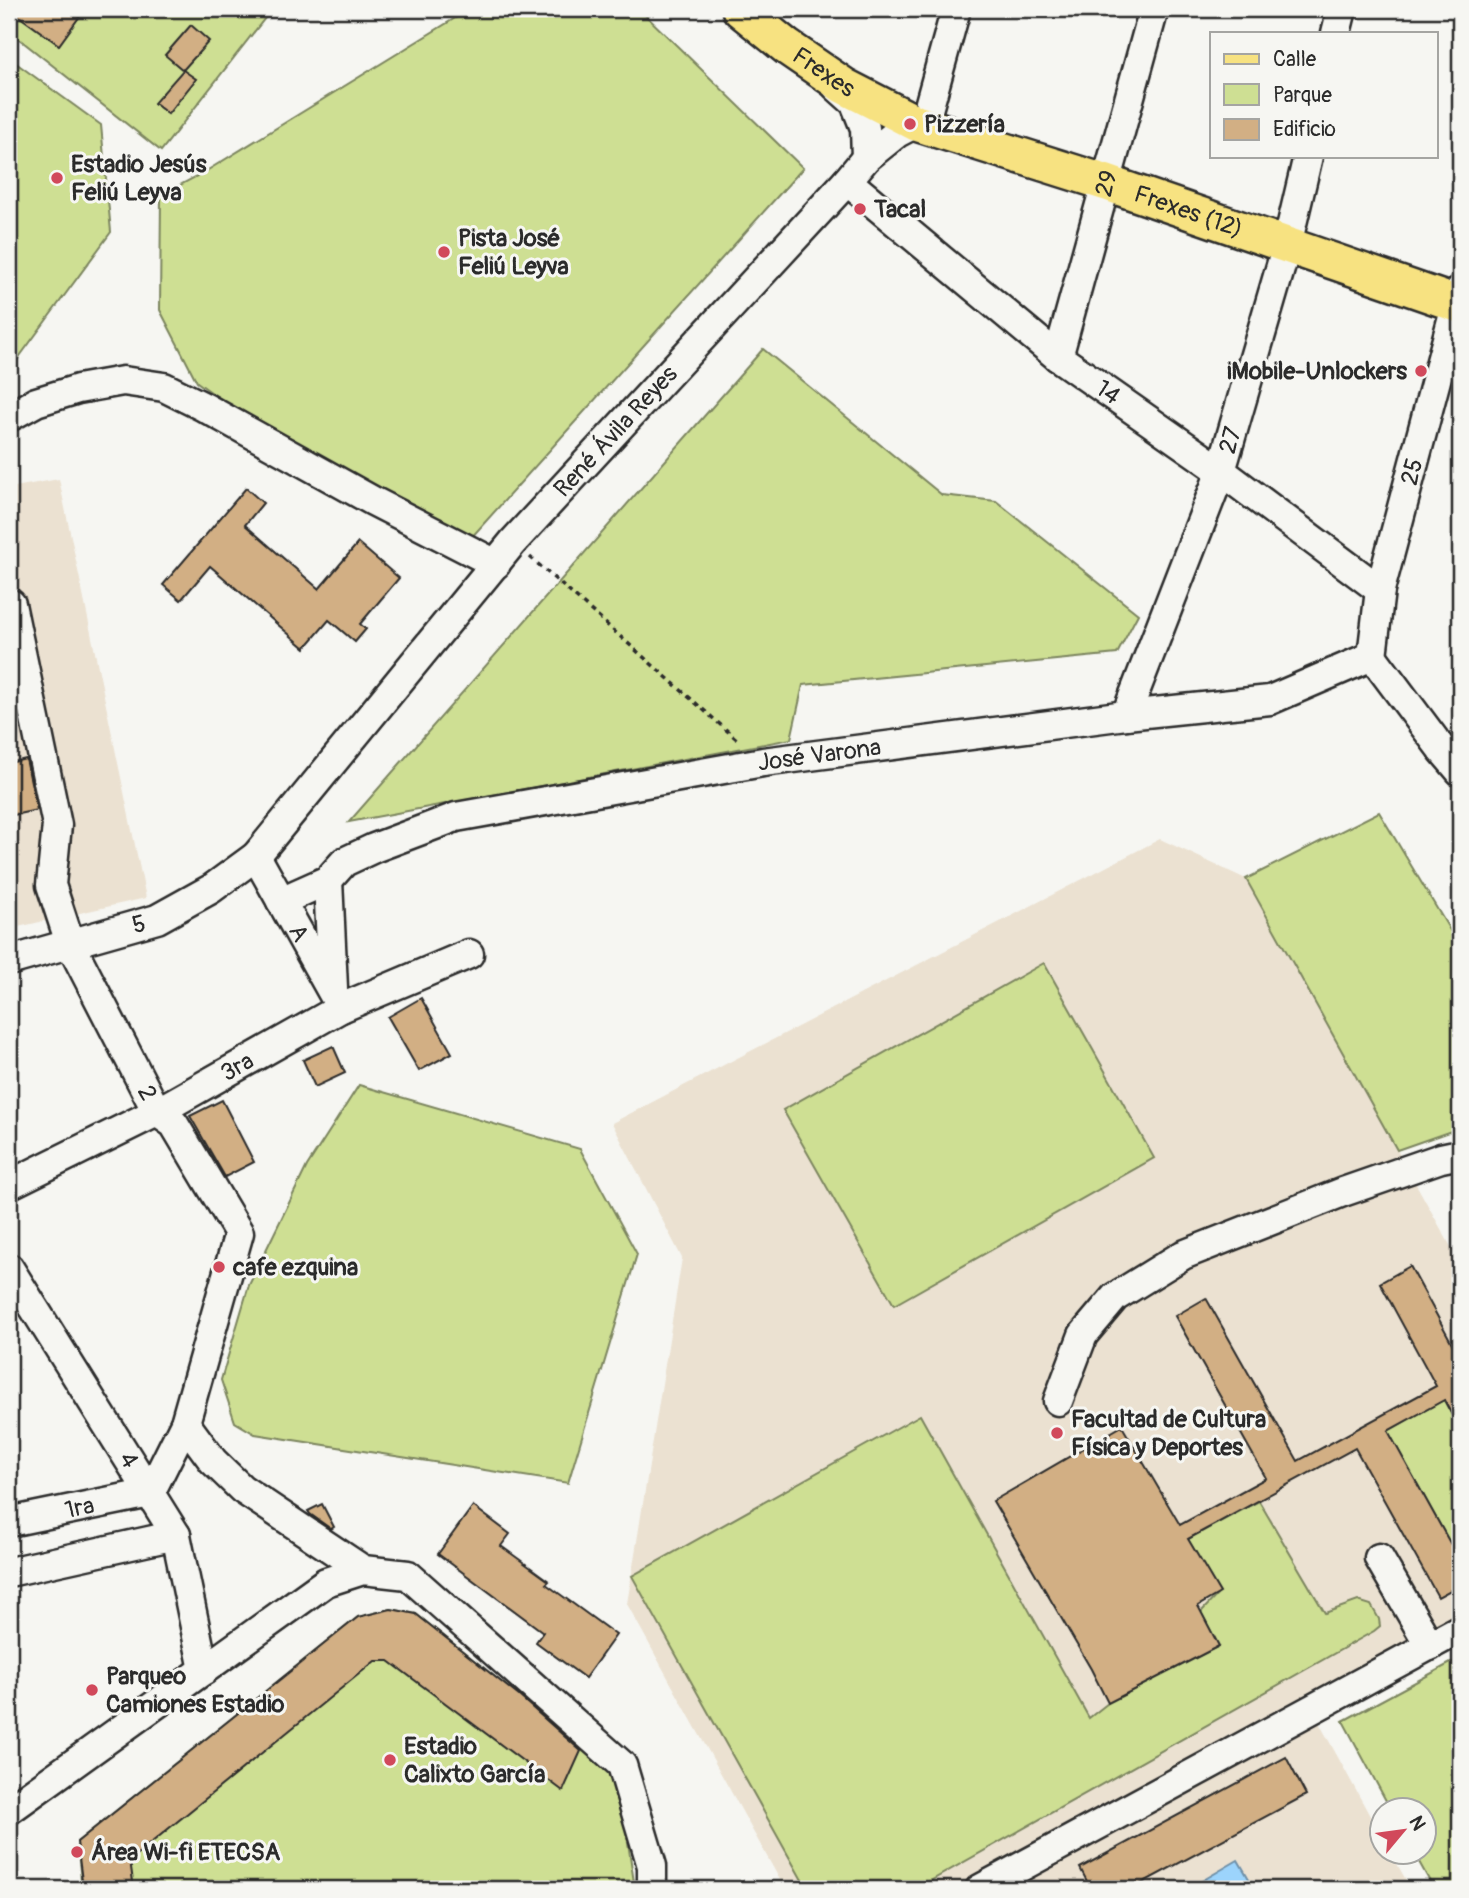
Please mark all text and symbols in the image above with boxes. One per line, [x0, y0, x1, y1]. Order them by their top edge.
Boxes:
legend [1210, 32, 1438, 158]
street label: Frexes [787, 41, 860, 104]
text: Calle [1273, 46, 1317, 73]
text: Parque [1273, 82, 1332, 109]
place label: Pizzería [924, 110, 1005, 139]
marker: Pizzería [902, 116, 918, 132]
text: Edificio [1273, 116, 1336, 143]
place label: Estadio Jesús Feliú Leyva [71, 150, 207, 207]
street label: 29 [1088, 167, 1123, 200]
marker: Estadio Jesús Feliú Leyva [49, 170, 65, 186]
street label: Frexes (12) [1130, 179, 1247, 243]
place label: Tacal [873, 195, 926, 224]
marker: Tacal [852, 201, 868, 217]
place label: Pista José Feliú Leyva [458, 224, 569, 281]
marker: Pista José Feliú Leyva [436, 244, 452, 260]
place label: iMobile-Unlockers [1227, 357, 1407, 386]
street label: René Ávila Reyes [548, 359, 683, 503]
marker: iMobile-Unlockers [1413, 363, 1429, 379]
street label: 14 [1090, 374, 1126, 411]
street label: 27 [1212, 423, 1248, 457]
street label: 25 [1394, 455, 1429, 488]
street label: José Varona [756, 732, 883, 777]
street label: 5 [129, 908, 149, 940]
street label: A [282, 919, 315, 947]
street label: 3ra [216, 1046, 259, 1088]
street label: 2 [131, 1080, 163, 1106]
place label: cafe ezquina [232, 1253, 358, 1282]
marker: cafe ezquina [211, 1259, 227, 1275]
place label: Facultad de Cultura Física y Deportes [1071, 1405, 1266, 1462]
marker: Facultad de Cultura Física y Deportes [1049, 1425, 1065, 1441]
street label: 4 [113, 1446, 145, 1473]
street label: 1ra [62, 1490, 97, 1525]
place label: Parqueo Camiones Estadio [106, 1662, 285, 1719]
marker: Parqueo Camiones Estadio [84, 1682, 100, 1698]
place label: Estadio Calixto García [404, 1732, 545, 1789]
marker: Estadio Calixto García [382, 1752, 398, 1768]
north arrow [1368, 1797, 1438, 1867]
text: N [1403, 1812, 1431, 1835]
place label: Área Wi-fi ETECSA [91, 1838, 281, 1867]
marker: Área Wi-fi ETECSA [69, 1844, 85, 1860]

